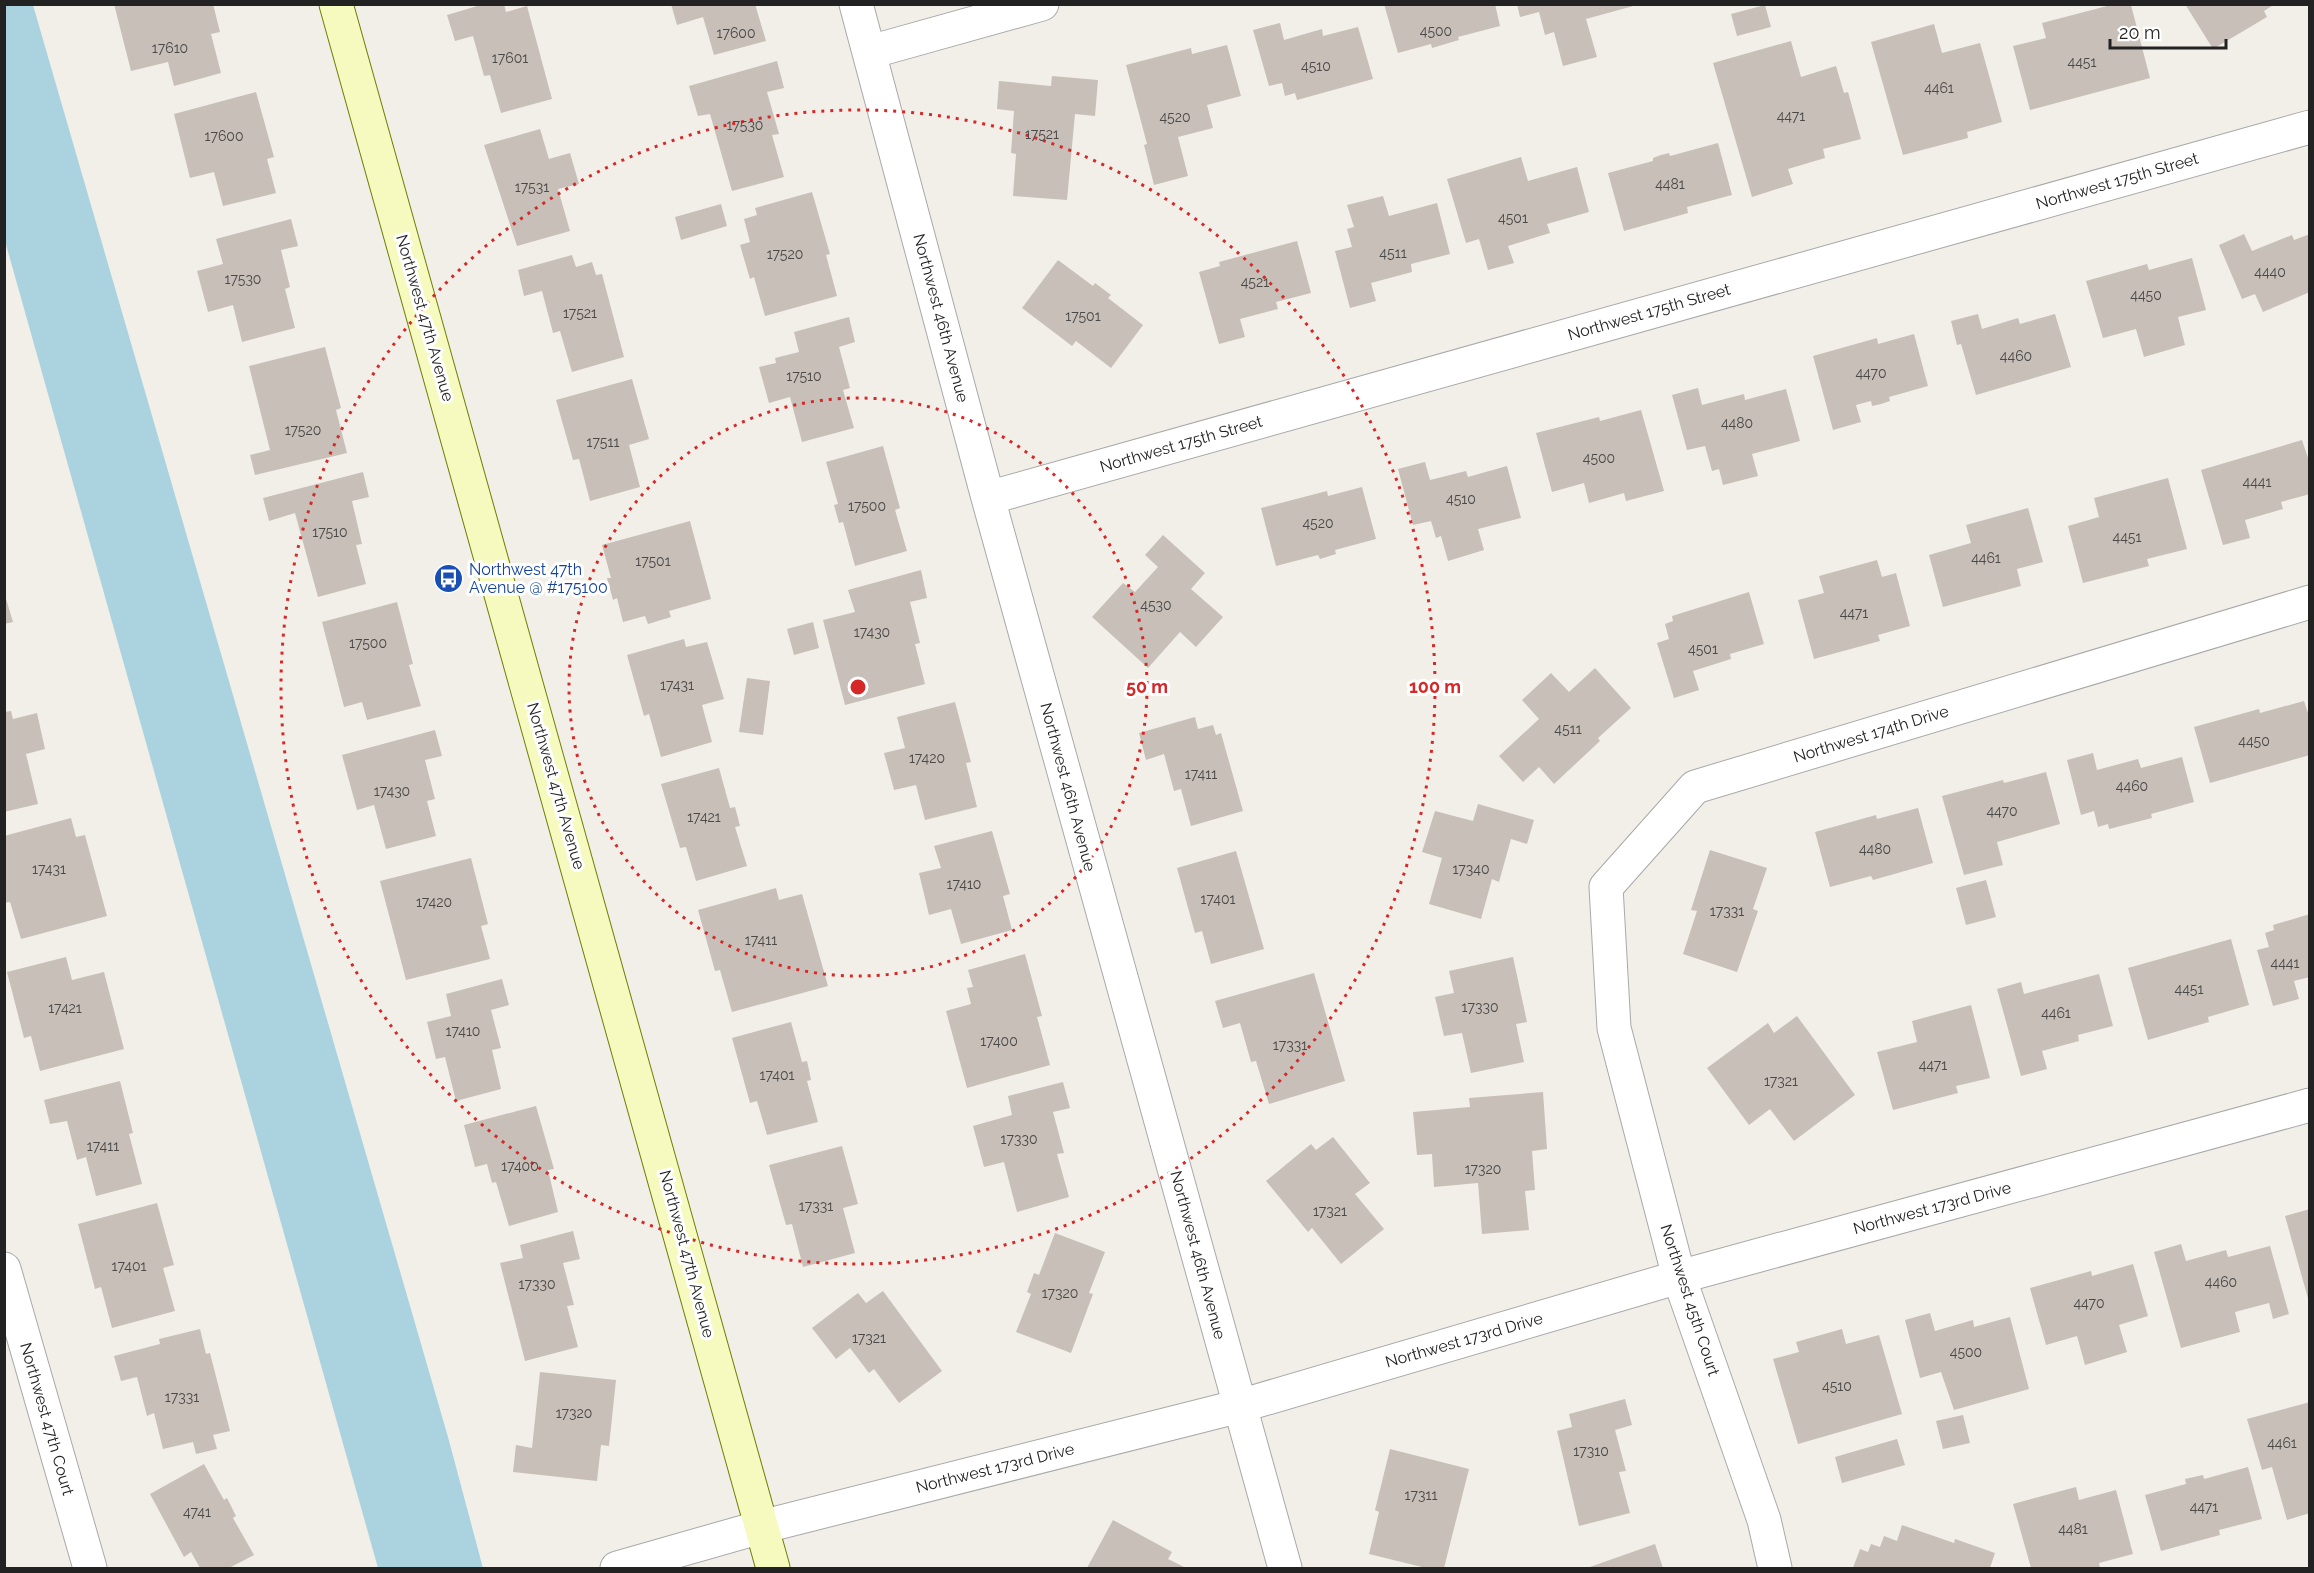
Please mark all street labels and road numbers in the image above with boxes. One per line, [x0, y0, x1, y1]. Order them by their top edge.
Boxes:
street label: Northwest 175th Street [2034, 149, 2201, 213]
street label: Northwest 47th Avenue [392, 232, 458, 404]
street label: Northwest 46th Avenue [909, 232, 973, 404]
street label: Northwest 175th Street [1566, 280, 1733, 344]
street label: Northwest 175th Street [1098, 412, 1265, 476]
street label: Northwest 47th Avenue [523, 700, 589, 872]
street label: Northwest 46th Avenue [1036, 701, 1100, 873]
street label: Northwest 174th Drive [1791, 701, 1951, 767]
street label: Northwest 47th Avenue [655, 1168, 719, 1340]
street label: Northwest 46th Avenue [1166, 1169, 1230, 1341]
street label: Northwest 173rd Drive [1851, 1178, 2013, 1238]
street label: Northwest 45th Court [1657, 1222, 1724, 1379]
street label: Northwest 173rd Drive [1383, 1308, 1545, 1372]
street label: Northwest 47th Court [16, 1340, 78, 1498]
street label: Northwest 173rd Drive [914, 1439, 1076, 1497]

